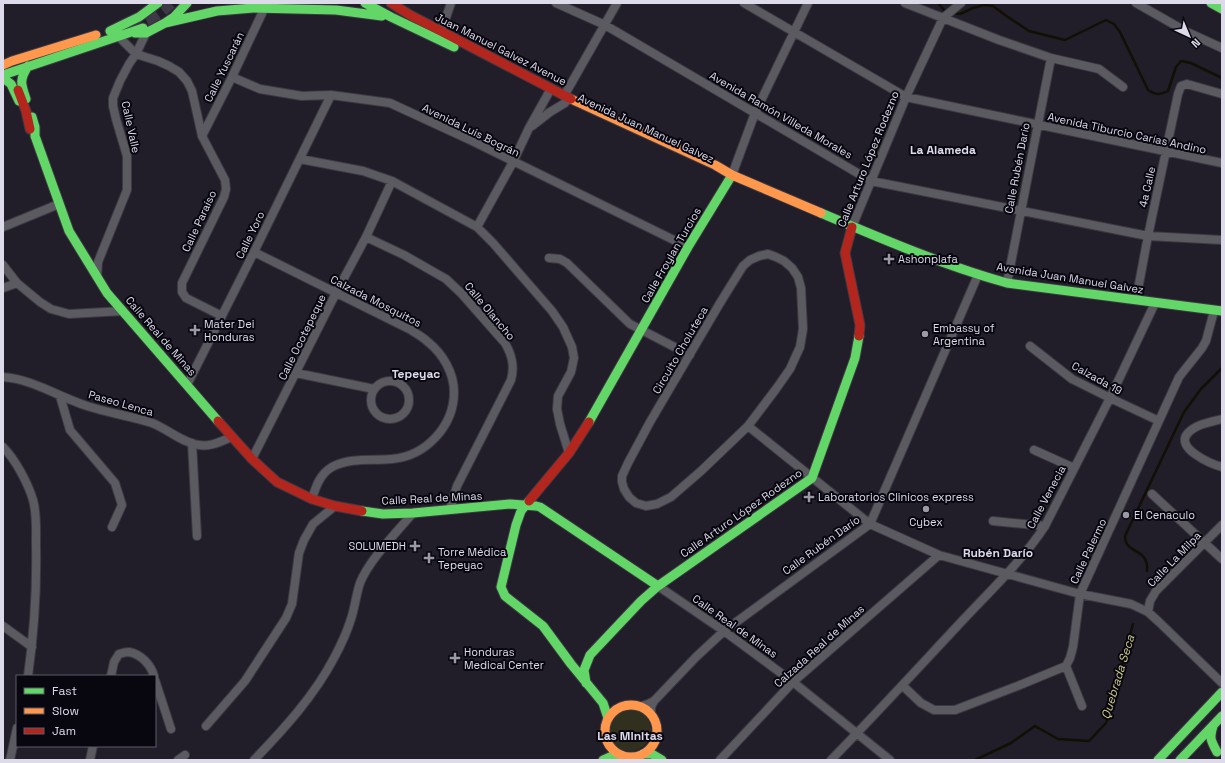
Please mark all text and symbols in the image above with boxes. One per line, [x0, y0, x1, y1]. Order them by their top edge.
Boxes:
street label: Juan Manuel Galvez Avenue [433, 10, 569, 88]
north arrow [1169, 16, 1209, 56]
street label: Calle Yuscarán [201, 30, 247, 104]
text: N [1188, 36, 1203, 51]
street label: Avenida Ramón Villeda Morales [707, 68, 855, 162]
street label: Calle Arturo López Rodezno [834, 89, 902, 229]
street label: Avenida Juan Manuel Galvez [576, 90, 717, 166]
street label: Calle Valle [119, 100, 143, 154]
street label: Avenida Luis Bográn [420, 100, 522, 160]
street label: Avenida Tiburcio Carías Andino [1046, 109, 1208, 157]
street label: Calle Rubén Darío [1001, 121, 1033, 215]
district label: La Alameda [910, 142, 976, 158]
street label: 4a Calle [1136, 165, 1158, 209]
street label: Calle Paraíso [179, 188, 219, 254]
street label: Calle Froylan Turcios [638, 205, 704, 305]
street label: Calle Yoro [232, 209, 268, 261]
place label: Ashonplafa [898, 252, 959, 266]
marker: Ashonplafa [883, 253, 895, 265]
street label: Avenida Juan Manuel Galvez [995, 259, 1145, 297]
street label: Calzada Mosquitos [328, 272, 424, 330]
street label: Calle Olancho [462, 279, 518, 343]
street label: Calle Ocotepeque [275, 292, 329, 382]
street label: Calle Real de Minas [123, 293, 200, 379]
street label: Circuito Choluteca [649, 303, 711, 396]
place label: Mater Dei Honduras [204, 317, 255, 344]
place label: Embassy of Argentina [933, 321, 995, 348]
marker: Mater Dei Honduras [189, 324, 201, 336]
marker: Embassy of Argentina [920, 329, 930, 339]
street label: Calzada 19 [1069, 358, 1125, 398]
district label: Tepeyac [392, 366, 440, 382]
street label: Paseo Lenca [87, 387, 156, 419]
street label: Calle Venecia [1023, 462, 1069, 531]
street label: Calle Arturo López Rodezno [677, 465, 805, 560]
street label: Calle Real de Minas [381, 488, 483, 508]
place label: Laboratorios Clinicos express [818, 490, 974, 504]
marker: Laboratorios Clinicos express [803, 491, 815, 503]
marker: Cybex [921, 504, 931, 514]
place label: El Cenaculo [1134, 508, 1195, 522]
marker: El Cenaculo [1121, 510, 1131, 520]
street label: Calle Rubén Darío [780, 512, 863, 578]
place label: Cybex [909, 515, 943, 529]
street label: Calle Palermo [1067, 516, 1109, 586]
street label: Calle La Milpa [1144, 528, 1204, 590]
place label: SOLUMEDH [349, 539, 406, 553]
marker: SOLUMEDH [409, 540, 421, 552]
place label: Torre Médica Tepeyac [438, 545, 507, 572]
district label: Rubén Darío [963, 545, 1033, 561]
marker: Torre Médica Tepeyac [423, 552, 435, 564]
street label: Calle Real de Minas [690, 591, 780, 661]
street label: Calzada Real de Minas [771, 602, 867, 690]
water label: Quebrada Seca [1098, 633, 1138, 721]
place label: Honduras Medical Center [464, 645, 544, 672]
marker: Honduras Medical Center [449, 652, 461, 664]
legend [16, 675, 156, 747]
text: Fast [52, 683, 77, 699]
text: Slow [52, 703, 79, 719]
text: Jam [52, 723, 76, 739]
district label: Las Minitas [597, 728, 663, 744]

